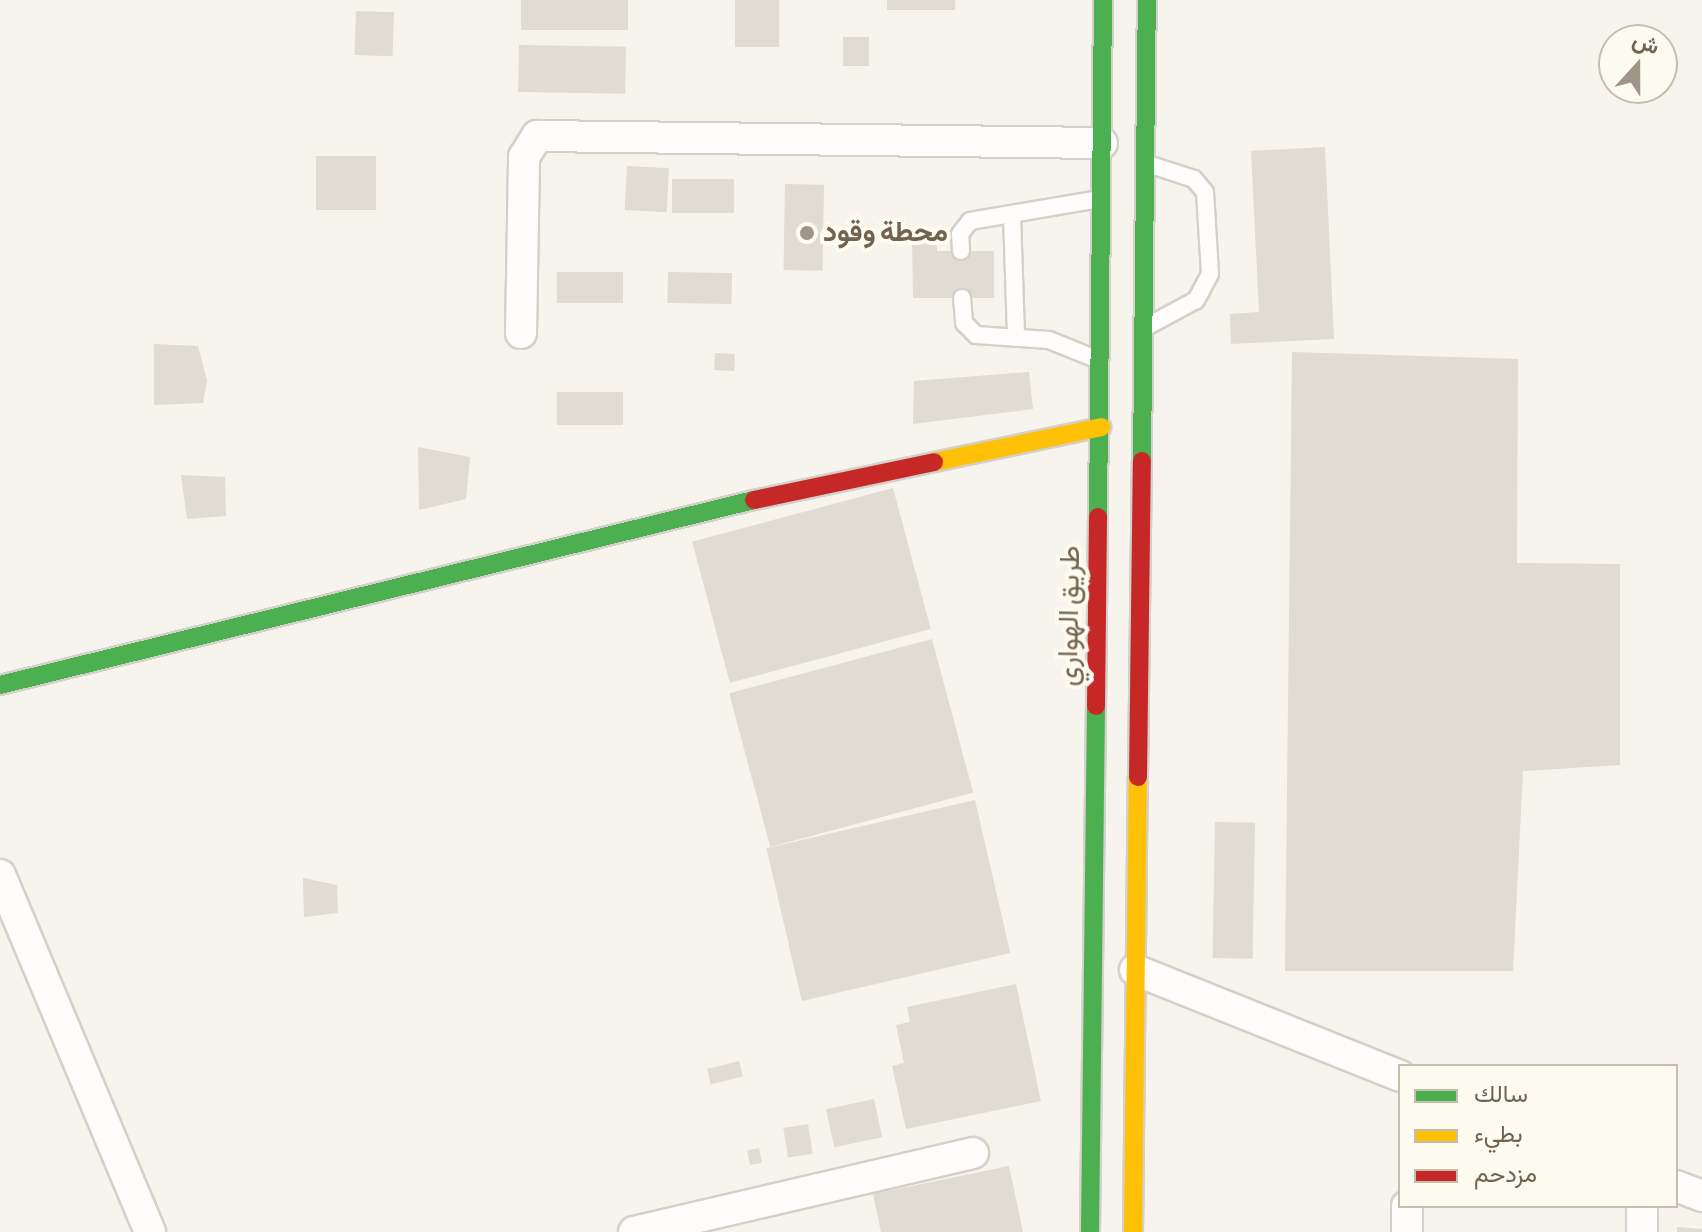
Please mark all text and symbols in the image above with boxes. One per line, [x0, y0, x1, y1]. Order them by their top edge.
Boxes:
north arrow [1598, 24, 1678, 104]
text: ش [1630, 28, 1662, 58]
place label: محطة وقود [823, 216, 948, 250]
marker: محطة وقود [798, 224, 816, 242]
street label: طريق الهواري [1052, 545, 1088, 687]
legend [1398, 1064, 1678, 1208]
text: سالك [1474, 1083, 1528, 1107]
text: بطيء [1474, 1123, 1523, 1147]
text: مزدحم [1474, 1163, 1537, 1187]

